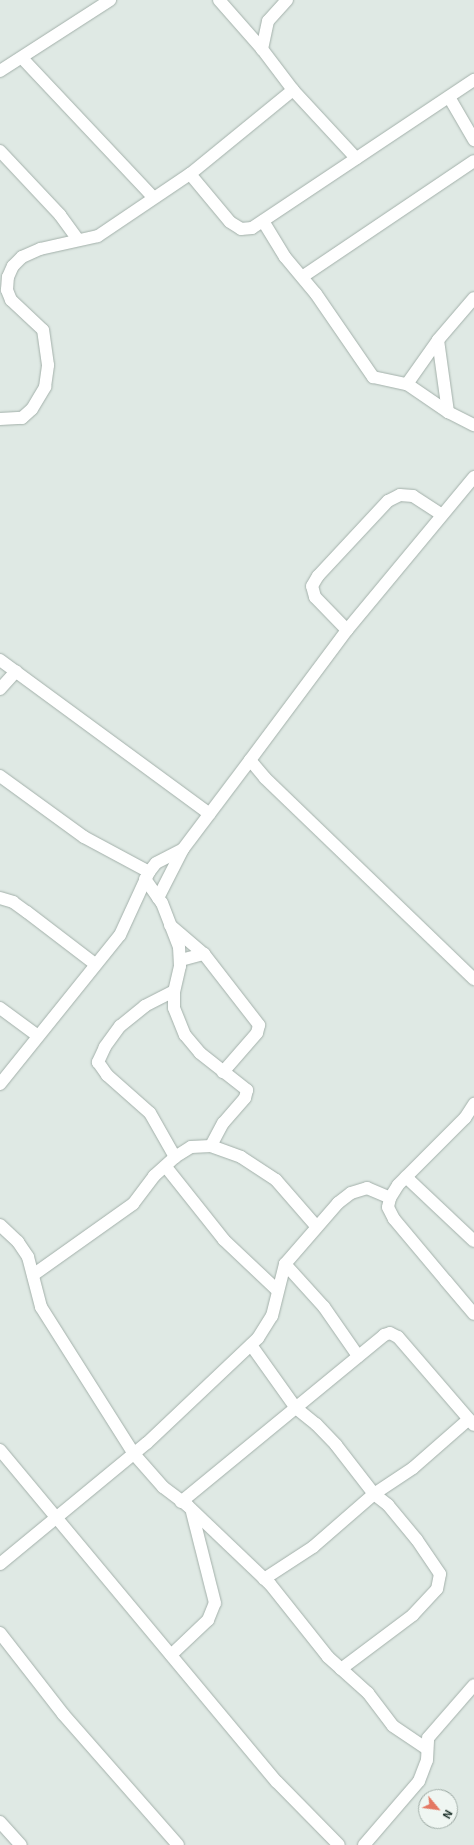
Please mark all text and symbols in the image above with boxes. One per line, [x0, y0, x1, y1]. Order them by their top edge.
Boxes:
north arrow [418, 1789, 458, 1829]
text: N [440, 1808, 456, 1821]

